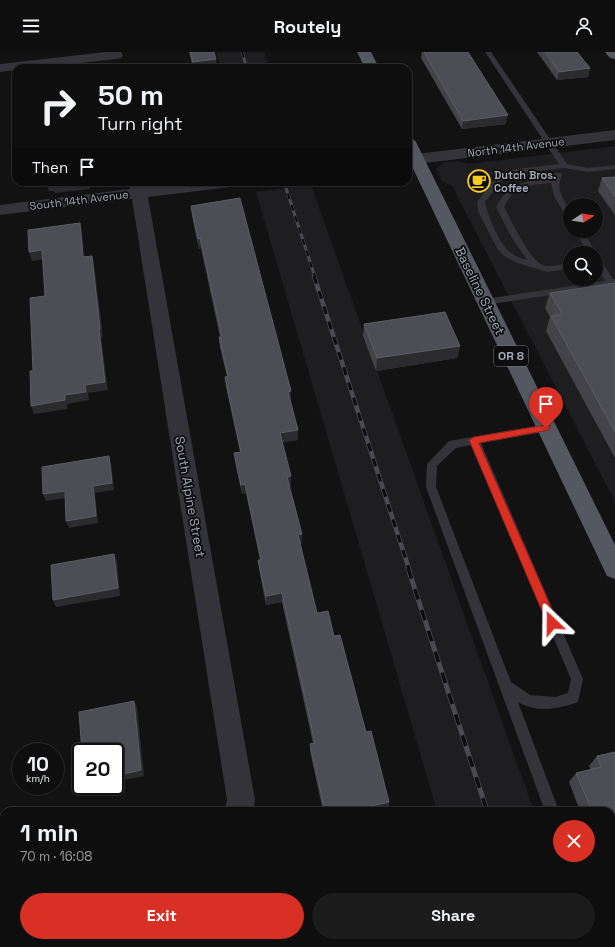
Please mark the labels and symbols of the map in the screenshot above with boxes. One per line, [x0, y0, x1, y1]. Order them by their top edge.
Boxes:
street label: North 14th Avenue [467, 134, 565, 160]
cafe icon: Dutch Bros. Coffee [466, 168, 492, 194]
place label: Dutch Bros. Coffee [494, 168, 556, 195]
street label: South 14th Avenue [29, 187, 129, 213]
north arrow [563, 198, 603, 238]
street label: Baseline Street [451, 244, 509, 338]
road number: OR 8 [494, 346, 528, 366]
pin [529, 387, 563, 428]
street label: South Alpine Street [171, 435, 209, 559]
position arrow [531, 602, 573, 644]
speed limit sign: 20 [72, 743, 124, 795]

